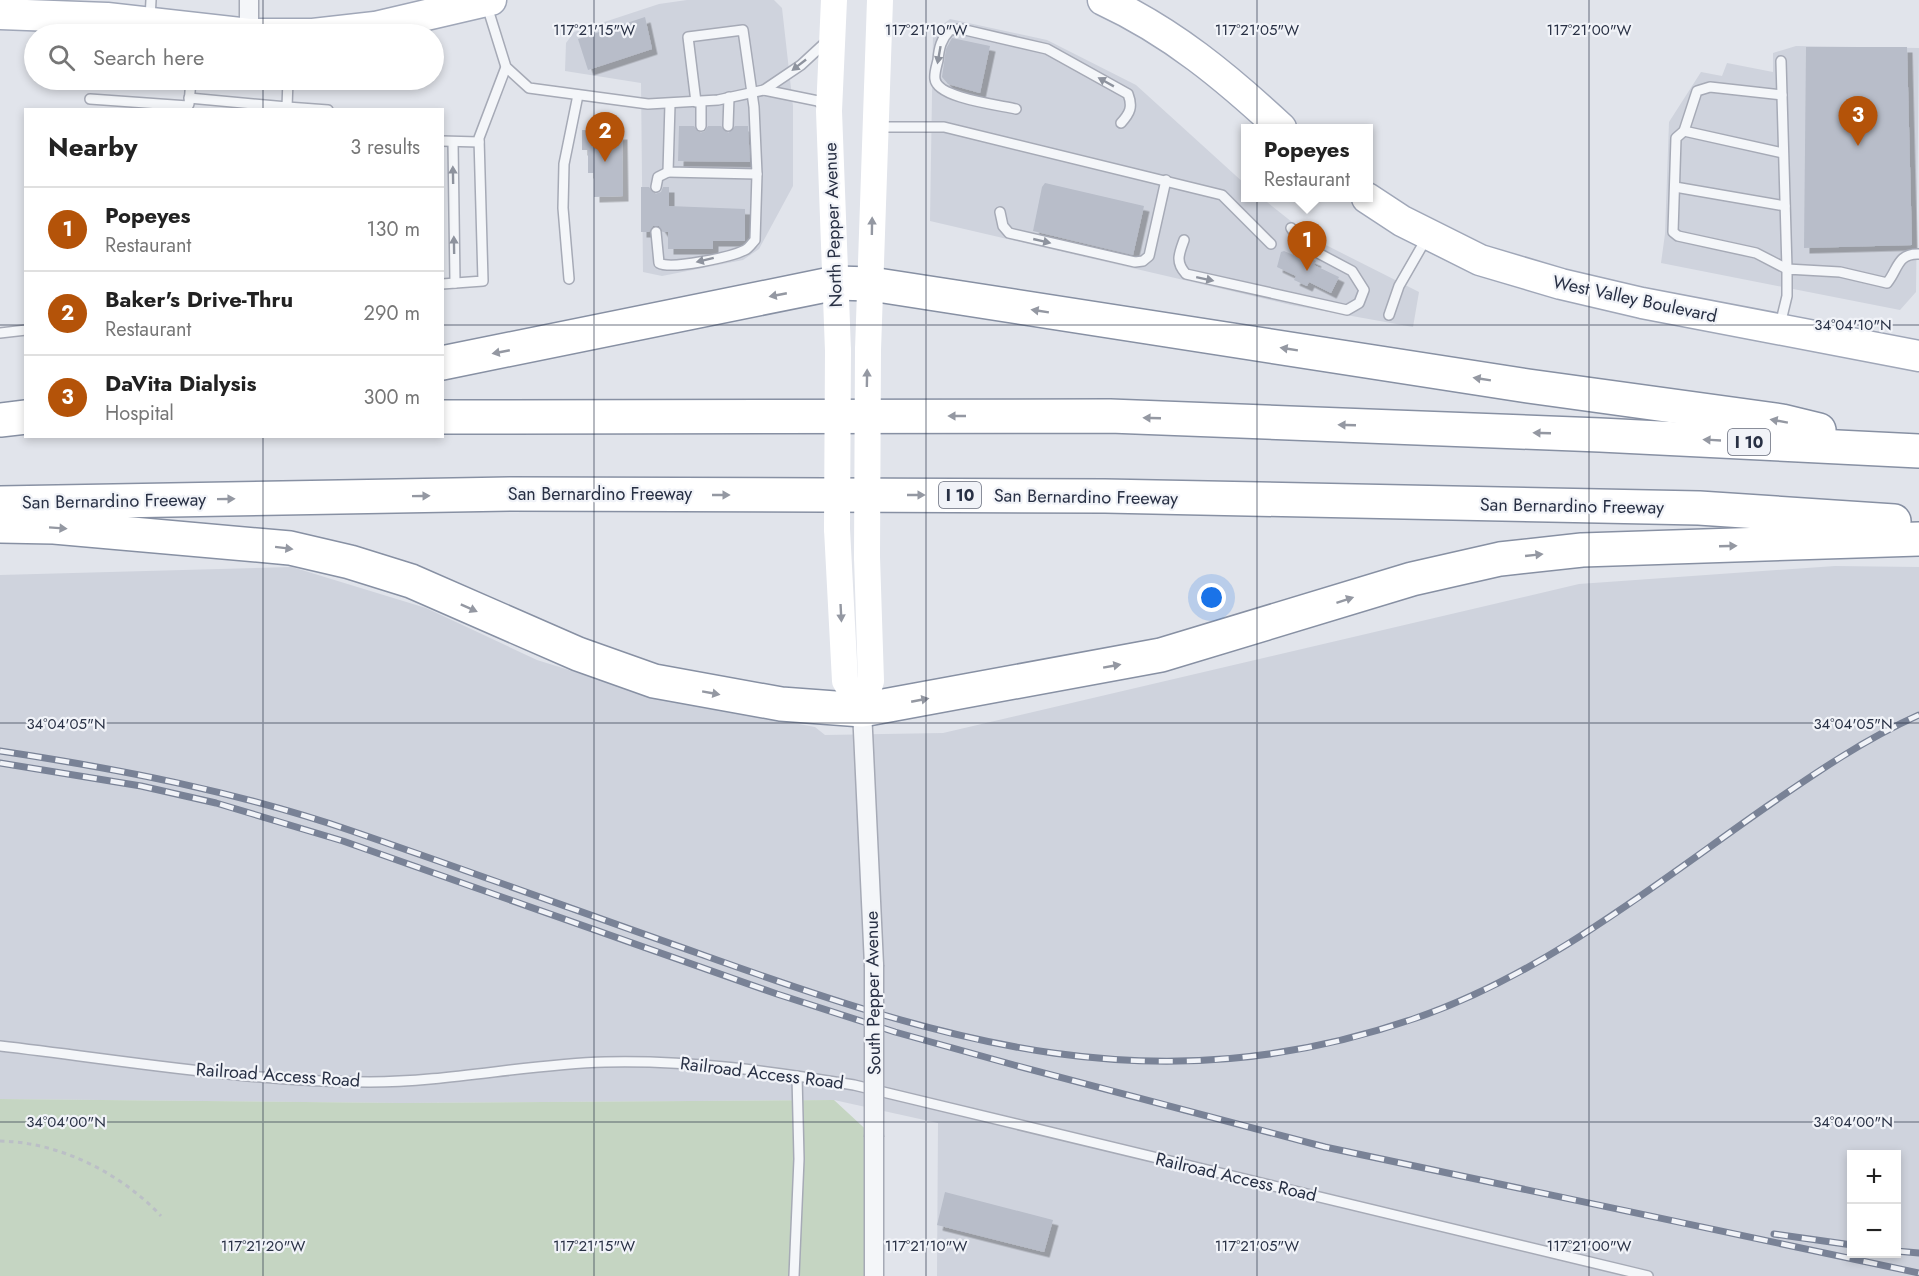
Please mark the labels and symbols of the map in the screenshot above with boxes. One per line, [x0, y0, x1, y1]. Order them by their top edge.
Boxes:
text: 117°21'15"W [553, 19, 635, 41]
text: 117°21'10"W [885, 19, 967, 41]
text: 117°21'05"W [1215, 19, 1299, 41]
text: 117°21'00"W [1547, 19, 1632, 41]
one-way arrow [934, 45, 943, 64]
one-way arrow [791, 59, 807, 72]
one-way arrow [1097, 77, 1114, 87]
pin: 3 [1838, 96, 1878, 146]
pin: 2 [586, 112, 624, 162]
street label: North Pepper Avenue [817, 142, 849, 308]
one-way arrow [449, 165, 458, 184]
one-way arrow [867, 216, 877, 235]
pin: 1 [1288, 222, 1326, 271]
one-way arrow [450, 236, 459, 255]
one-way arrow [1033, 237, 1052, 247]
one-way arrow [696, 255, 714, 265]
street label: West Valley Boulevard [1550, 269, 1720, 329]
one-way arrow [1196, 274, 1214, 284]
one-way arrow [769, 291, 788, 300]
one-way arrow [1030, 306, 1049, 315]
text: 34°04'10"N [1814, 314, 1892, 336]
one-way arrow [1279, 345, 1298, 354]
one-way arrow [491, 348, 510, 357]
one-way arrow [863, 369, 872, 388]
one-way arrow [1472, 375, 1491, 384]
one-way arrow [948, 411, 967, 421]
one-way arrow [1143, 413, 1162, 422]
one-way arrow [1769, 416, 1788, 425]
one-way arrow [1337, 421, 1356, 430]
one-way arrow [1532, 428, 1551, 437]
road number: I 10 [1728, 429, 1770, 455]
one-way arrow [1703, 436, 1722, 445]
street label: San Bernardino Freeway [508, 481, 692, 507]
road number: I 10 [939, 482, 981, 508]
street label: San Bernardino Freeway [994, 482, 1178, 512]
street label: San Bernardino Freeway [22, 486, 206, 516]
one-way arrow [712, 490, 731, 500]
one-way arrow [907, 490, 926, 500]
one-way arrow [412, 491, 431, 500]
street label: San Bernardino Freeway [1480, 491, 1664, 521]
one-way arrow [217, 494, 236, 504]
one-way arrow [49, 523, 68, 532]
one-way arrow [1719, 541, 1738, 550]
one-way arrow [275, 543, 294, 552]
one-way arrow [1524, 550, 1543, 560]
your location [1197, 583, 1226, 612]
one-way arrow [1336, 595, 1354, 605]
one-way arrow [460, 603, 478, 613]
one-way arrow [836, 603, 846, 622]
one-way arrow [1102, 661, 1121, 670]
one-way arrow [702, 689, 721, 698]
one-way arrow [910, 695, 929, 704]
text: 34°04'05"N [26, 713, 106, 735]
text: 34°04'05"N [1813, 713, 1893, 735]
street label: South Pepper Avenue [859, 911, 887, 1075]
street label: Railroad Access Road [679, 1050, 845, 1096]
street label: Railroad Access Road [195, 1056, 361, 1094]
text: 34°04'00"N [26, 1111, 106, 1133]
text: 34°04'00"N [1813, 1111, 1893, 1133]
street label: Railroad Access Road [1153, 1146, 1319, 1208]
text: 117°21'20"W [221, 1235, 305, 1257]
text: 117°21'15"W [553, 1235, 635, 1257]
text: 117°21'10"W [885, 1235, 967, 1257]
text: 117°21'05"W [1215, 1235, 1299, 1257]
text: 117°21'00"W [1547, 1235, 1632, 1257]

